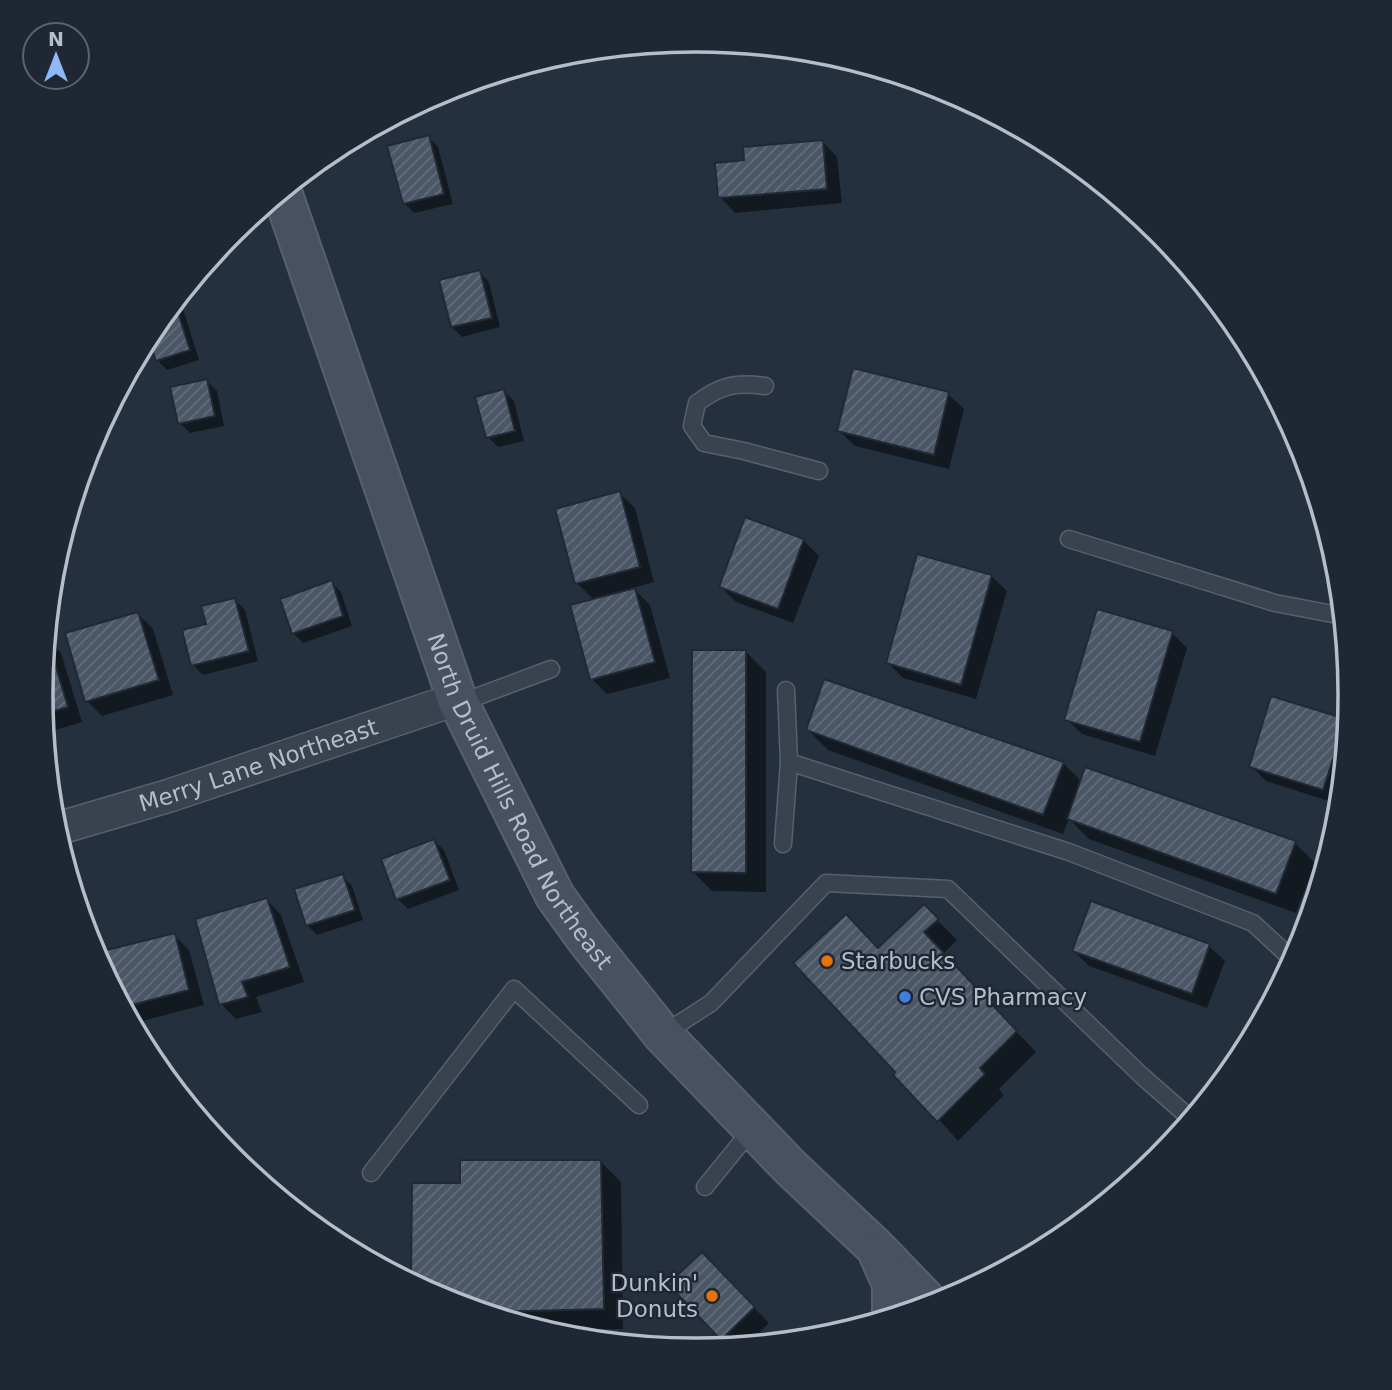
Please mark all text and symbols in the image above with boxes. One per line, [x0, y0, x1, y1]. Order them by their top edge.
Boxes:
north arrow [21, 21, 91, 91]
text: N [48, 28, 64, 50]
street label: North Druid Hills Road Northeast [422, 630, 618, 974]
street label: Merry Lane Northeast [136, 714, 381, 817]
place label: Starbucks [841, 948, 955, 974]
marker: Starbucks [819, 953, 835, 969]
place label: CVS Pharmacy [919, 984, 1087, 1010]
marker: CVS Pharmacy [897, 989, 913, 1005]
place label: Dunkin' Donuts [611, 1270, 698, 1322]
marker: Dunkin' Donuts [704, 1288, 720, 1304]

